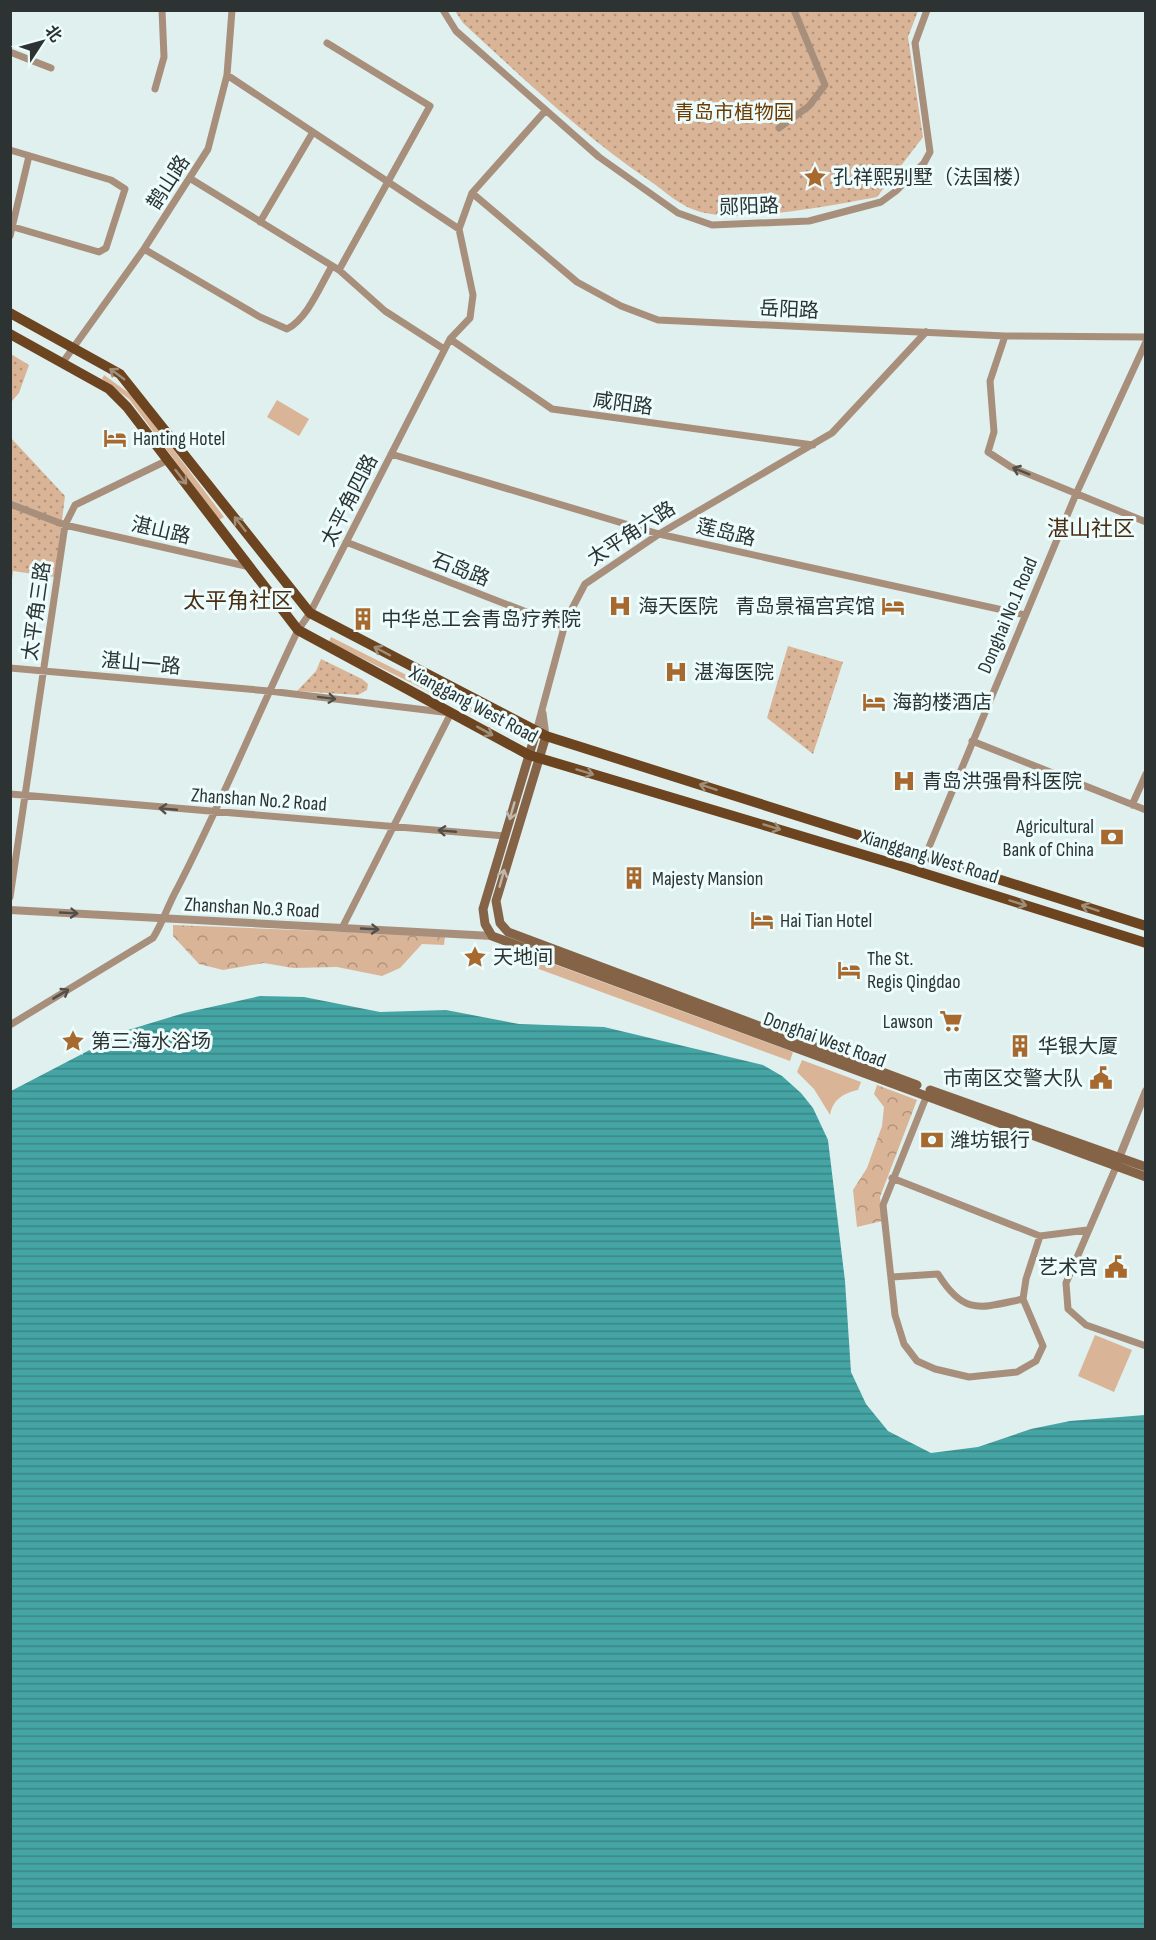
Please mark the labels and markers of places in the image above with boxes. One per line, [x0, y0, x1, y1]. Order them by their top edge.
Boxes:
place icon: 孔祥熙别墅（法国楼） [802, 164, 828, 190]
place label: 孔祥熙别墅（法国楼） [833, 166, 1033, 190]
hotel icon: Hanting Hotel [102, 425, 128, 451]
place label: Hanting Hotel [133, 427, 225, 451]
hospital icon: 海天医院 [607, 593, 633, 619]
hotel icon: 青岛景福宫宾馆 [880, 593, 906, 619]
place label: 海天医院 [638, 595, 718, 619]
place label: 青岛景福宫宾馆 [735, 595, 875, 619]
building icon: 中华总工会青岛疗养院 [350, 606, 376, 632]
place label: 中华总工会青岛疗养院 [381, 608, 581, 632]
hospital icon: 湛海医院 [663, 659, 689, 685]
place label: 湛海医院 [694, 661, 774, 685]
hotel icon: 海韵楼酒店 [861, 689, 887, 715]
place label: 海韵楼酒店 [892, 691, 992, 715]
hospital icon: 青岛洪强骨科医院 [891, 768, 917, 794]
place label: 青岛洪强骨科医院 [922, 770, 1082, 794]
place label: Agricultural Bank of China [1003, 815, 1094, 862]
bank icon: Agricultural Bank of China [1099, 824, 1125, 850]
building icon: Majesty Mansion [621, 865, 647, 891]
place label: Majesty Mansion [652, 867, 763, 891]
hotel icon: Hai Tian Hotel [749, 907, 775, 933]
place label: Hai Tian Hotel [780, 909, 872, 933]
place icon: 天地间 [462, 944, 488, 970]
place label: 天地间 [493, 946, 553, 970]
place label: The St. Regis Qingdao [867, 947, 960, 994]
hotel icon: The St. Regis Qingdao [836, 957, 862, 983]
supermarket icon: Lawson [938, 1008, 964, 1034]
place label: Lawson [883, 1010, 933, 1034]
place icon: 第三海水浴场 [60, 1028, 86, 1054]
place label: 第三海水浴场 [91, 1030, 211, 1054]
building icon: 华银大厦 [1007, 1033, 1033, 1059]
place label: 华银大厦 [1038, 1035, 1118, 1059]
public building icon: 市南区交警大队 [1088, 1065, 1114, 1091]
place label: 市南区交警大队 [943, 1067, 1083, 1091]
bank icon: 潍坊银行 [919, 1127, 945, 1153]
place label: 潍坊银行 [950, 1129, 1030, 1153]
public building icon: 艺术宫 [1103, 1254, 1129, 1280]
place label: 艺术宫 [1038, 1256, 1098, 1280]

